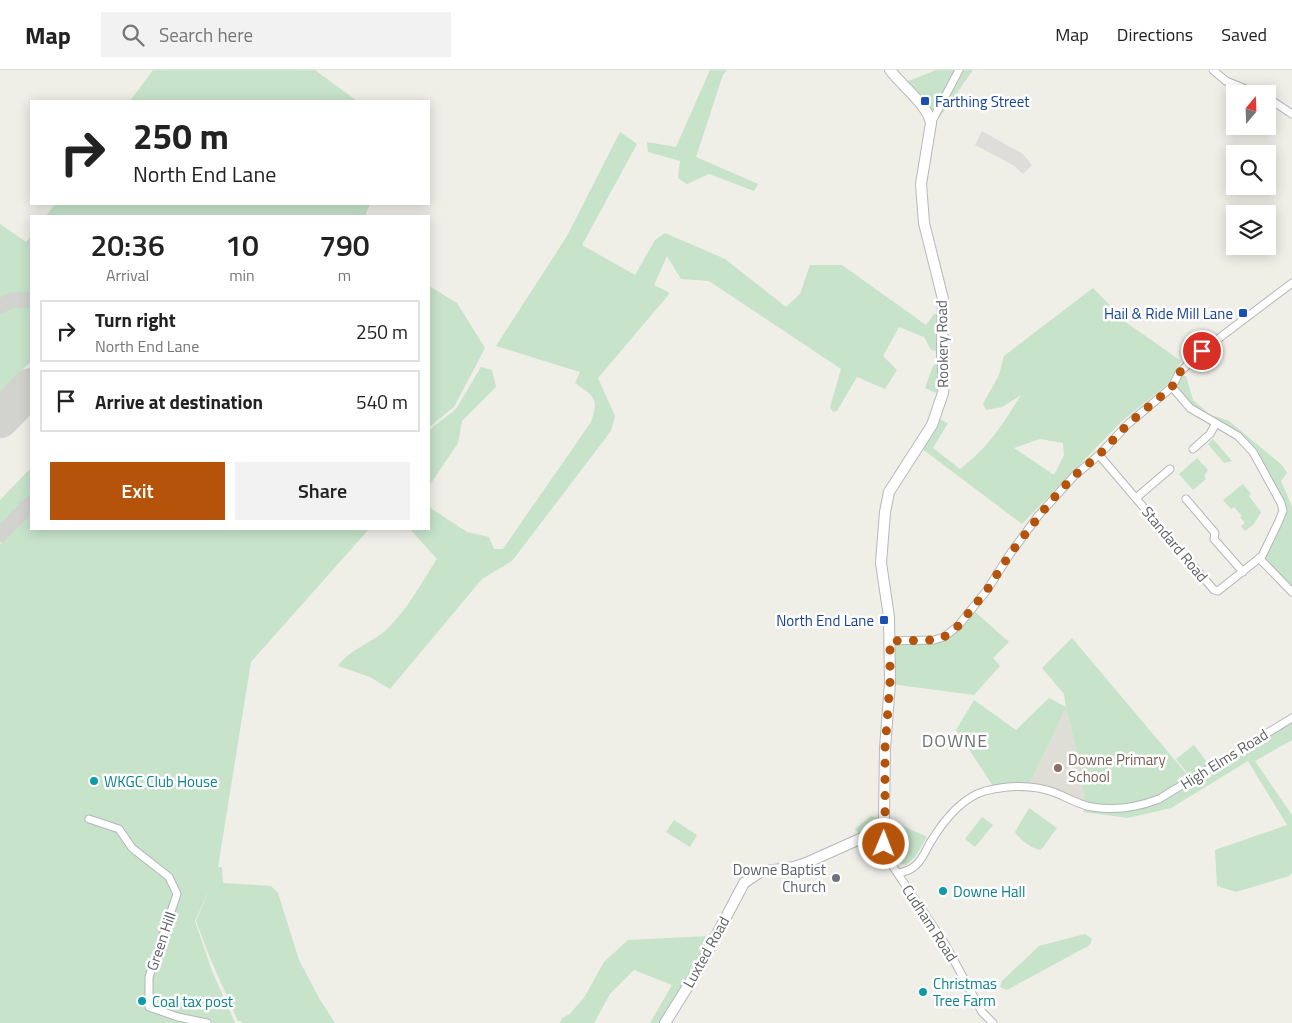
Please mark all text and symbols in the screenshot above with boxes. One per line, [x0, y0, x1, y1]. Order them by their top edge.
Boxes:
search box [101, 12, 451, 57]
text: Map [25, 17, 71, 53]
text: Search here [159, 20, 253, 49]
icon: search [119, 21, 147, 49]
text: Map [1055, 21, 1089, 48]
text: Directions [1117, 21, 1193, 48]
text: Saved [1221, 21, 1267, 48]
north arrow [1226, 85, 1276, 135]
map controls [1226, 85, 1276, 255]
place label: Farthing Street [935, 90, 1030, 113]
marker: Farthing Street [919, 95, 931, 107]
text: 250 m [133, 109, 229, 163]
icon: right [50, 120, 115, 185]
button: search [1226, 145, 1276, 195]
text: North End Lane [133, 157, 276, 191]
button: layers [1226, 205, 1276, 255]
text: 20:36 [90, 222, 165, 268]
text: 10 [225, 222, 259, 268]
text: 790 [319, 222, 370, 268]
text: Arrival [106, 263, 149, 287]
text: min [229, 263, 255, 287]
text: m [338, 263, 351, 287]
street label: Rookery Road [930, 300, 954, 388]
place label: Hail & Ride Mill Lane [1104, 302, 1233, 325]
text: Turn right [95, 305, 176, 334]
marker: Hail & Ride Mill Lane [1237, 307, 1249, 319]
icon: right [52, 317, 80, 345]
text: 250 m [356, 317, 408, 346]
pin [1181, 330, 1223, 372]
text: North End Lane [95, 334, 199, 358]
icon: arrive [1188, 337, 1216, 365]
icon: arrive [52, 387, 80, 415]
text: Arrive at destination [95, 387, 263, 416]
text: 540 m [356, 387, 408, 416]
button: Exit [50, 462, 225, 520]
button: Share [235, 462, 410, 520]
street label: Standard Road [1136, 501, 1214, 587]
place label: North End Lane [776, 609, 874, 632]
marker: North End Lane [878, 614, 890, 626]
street label: High Elms Road [1176, 723, 1272, 795]
district label: DOWNE [922, 727, 988, 754]
place label: Downe Primary School [1068, 748, 1166, 788]
marker: Downe Primary School [1052, 762, 1064, 774]
place label: WKGC Club House [104, 770, 218, 793]
marker: WKGC Club House [88, 775, 100, 787]
position arrow [857, 817, 909, 869]
place label: Downe Baptist Church [733, 858, 827, 898]
marker: Downe Baptist Church [830, 872, 842, 884]
street label: Cudham Road [896, 880, 964, 966]
place label: Downe Hall [953, 880, 1025, 903]
marker: Downe Hall [937, 885, 949, 897]
street label: Green Hill [140, 908, 182, 974]
street label: Luxted Road [677, 912, 735, 992]
place label: Christmas Tree Farm [933, 972, 997, 1012]
marker: Christmas Tree Farm [917, 986, 929, 998]
place label: Coal tax post [152, 990, 234, 1013]
marker: Coal tax post [136, 995, 148, 1007]

